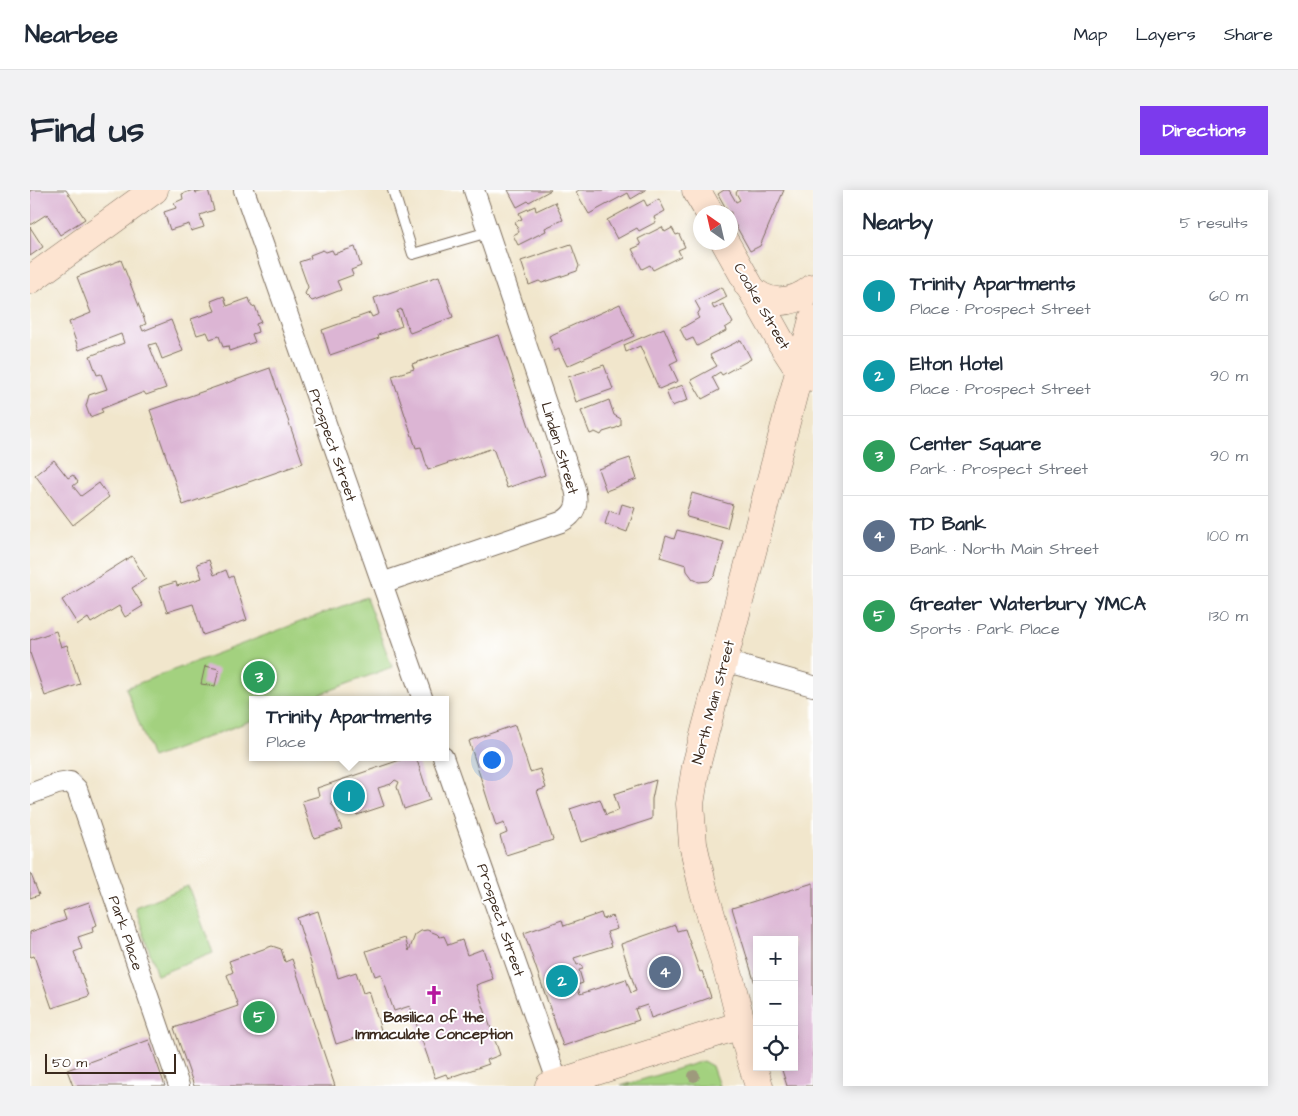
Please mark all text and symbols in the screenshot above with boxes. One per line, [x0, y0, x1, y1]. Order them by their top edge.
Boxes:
text: Nearbee [25, 18, 118, 52]
text: Map [1073, 22, 1107, 47]
text: Layers [1135, 22, 1196, 47]
text: Share [1224, 22, 1273, 47]
text: Find us [30, 106, 144, 155]
button: Directions [1140, 106, 1268, 155]
north arrow [693, 205, 738, 250]
text: Nearby [863, 208, 933, 237]
text: 5 results [1180, 212, 1248, 234]
street label: Cooke Street [728, 259, 795, 354]
text: Trinity Apartments [910, 271, 1076, 298]
text: 1 [878, 285, 880, 307]
text: 60 m [1209, 285, 1248, 307]
text: Place · Prospect Street [910, 298, 1091, 320]
text: Elton Hotel [910, 351, 1003, 378]
text: 2 [874, 365, 884, 387]
text: 90 m [1210, 365, 1248, 387]
text: Place · Prospect Street [910, 378, 1091, 400]
street label: Prospect Street [303, 386, 362, 504]
street label: Linden Street [535, 399, 584, 497]
text: Center Square [910, 431, 1041, 458]
text: 3 [875, 445, 883, 467]
text: 90 m [1210, 445, 1248, 467]
text: Park · Prospect Street [910, 458, 1088, 480]
text: TD Bank [910, 511, 986, 538]
text: 4 [874, 525, 884, 547]
text: 100 m [1207, 525, 1248, 547]
text: Bank · North Main Street [910, 538, 1099, 560]
text: Greater Waterbury YMCA [910, 591, 1146, 618]
text: 5 [873, 605, 885, 627]
text: 130 m [1209, 605, 1248, 627]
text: Sports · Park Place [910, 618, 1060, 640]
street label: North Main Street [687, 638, 740, 767]
pin: 3 [243, 658, 275, 696]
popup [249, 696, 449, 761]
text: Trinity Apartments [266, 704, 432, 731]
text: Place [266, 731, 306, 753]
your location [479, 747, 505, 773]
pin: 1 [333, 777, 365, 815]
street label: Prospect Street [471, 861, 530, 979]
street label: Park Place [103, 893, 148, 973]
map controls [753, 936, 798, 1071]
button: + [753, 936, 798, 981]
pin: 4 [649, 953, 681, 991]
pin: 2 [546, 962, 578, 1000]
button: − [753, 981, 798, 1026]
church icon: Basilica of the Immaculate Conception [423, 984, 445, 1006]
pin: 5 [243, 998, 275, 1036]
place label: Basilica of the Immaculate Conception [355, 1007, 513, 1045]
button: locate [753, 1026, 798, 1071]
scale bar [45, 1051, 176, 1074]
text: 50 m [52, 1053, 87, 1073]

